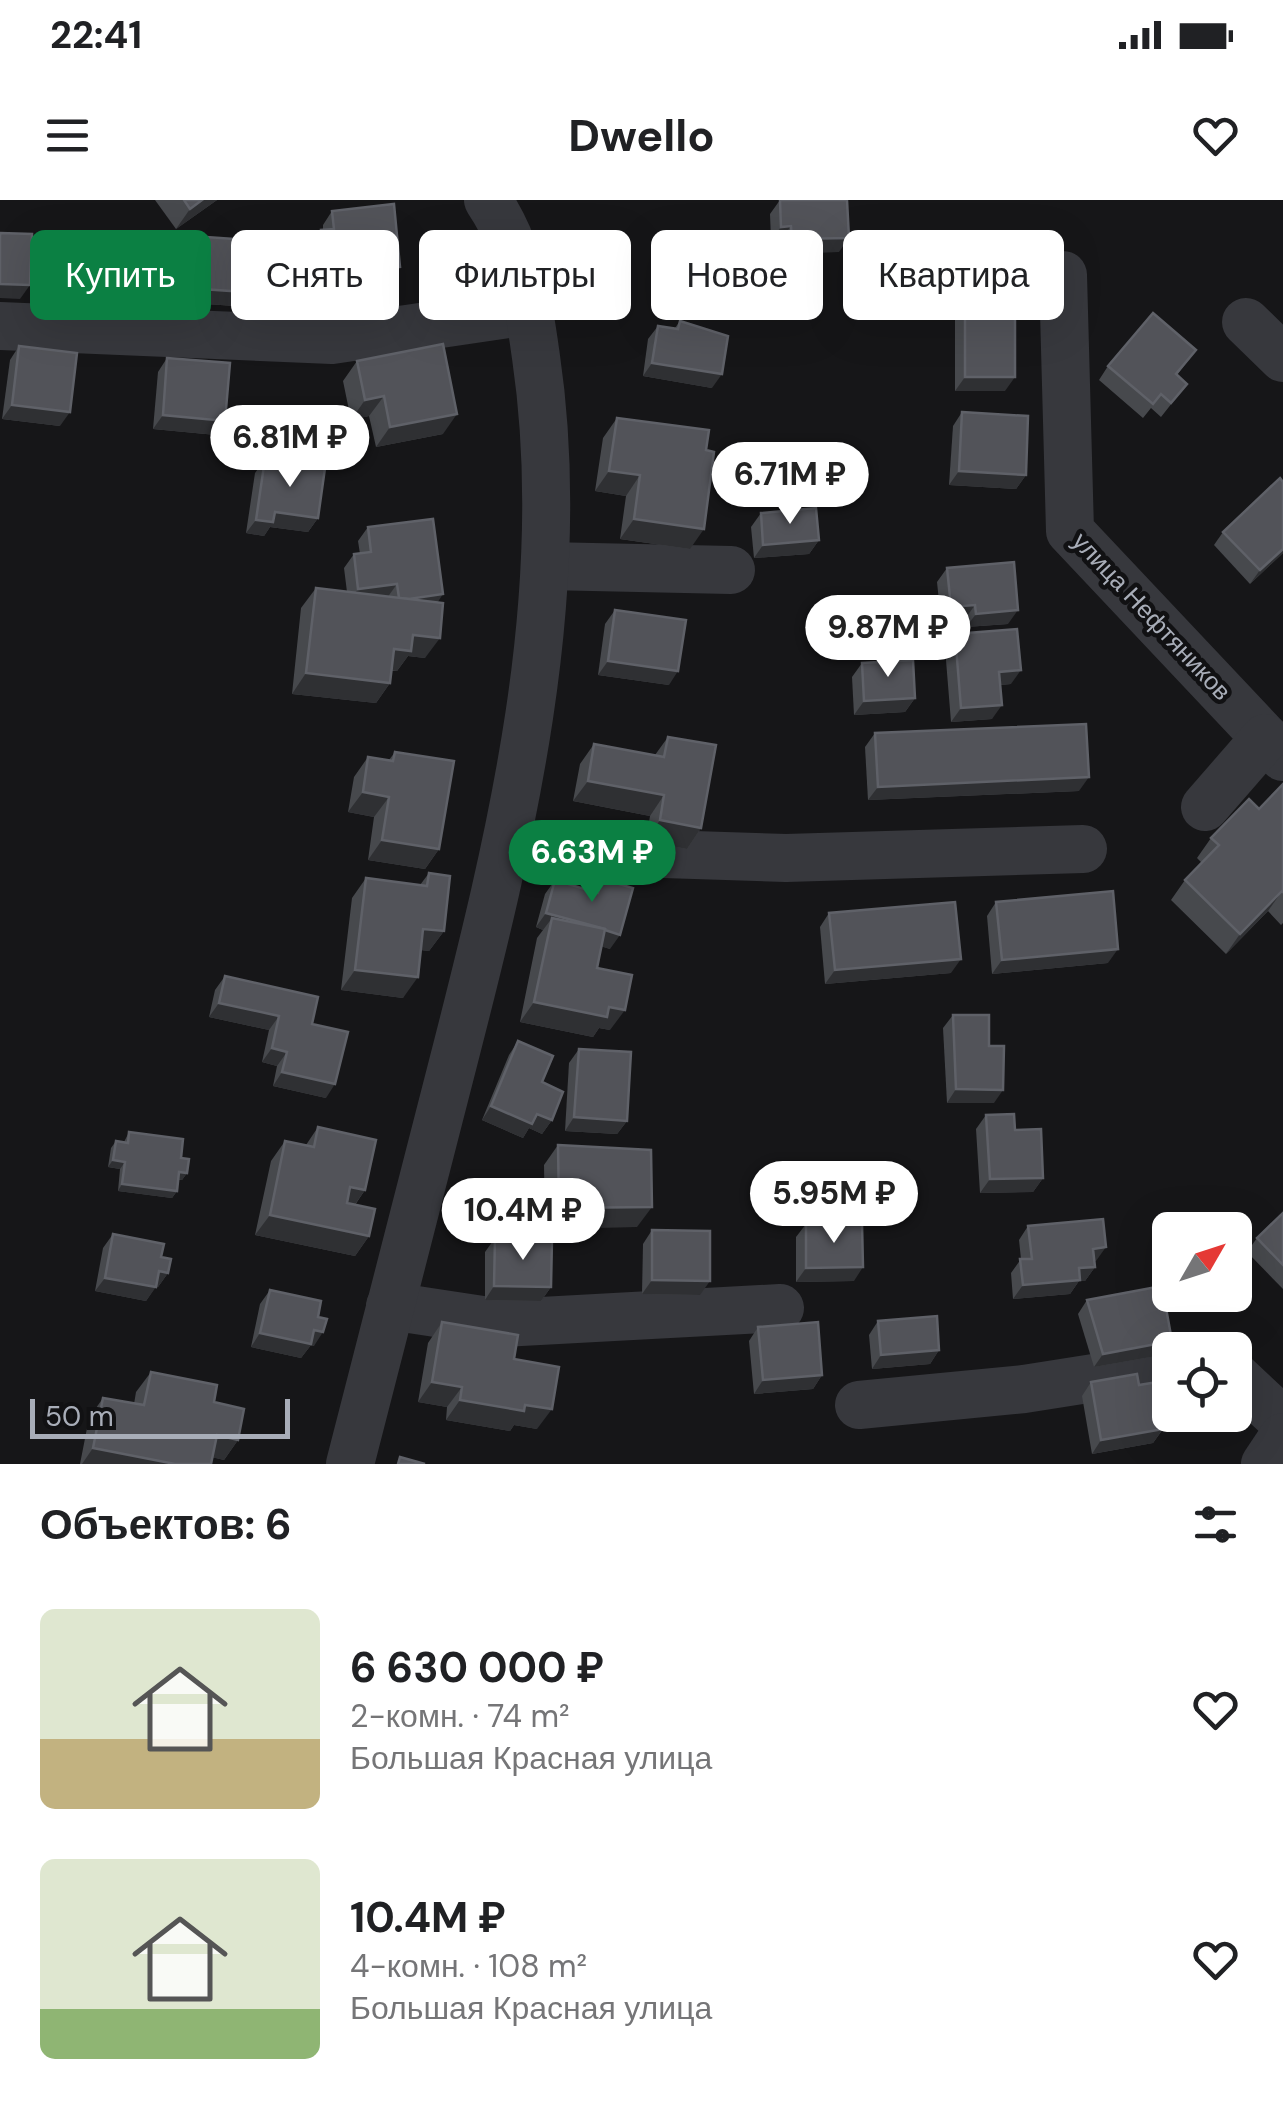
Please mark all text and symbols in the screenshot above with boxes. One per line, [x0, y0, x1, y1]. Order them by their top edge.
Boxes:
text: 22:41 [50, 10, 142, 60]
text: Dwello [568, 106, 715, 165]
icon: menu [40, 108, 95, 163]
icon: heart [1188, 108, 1243, 163]
chip: Купить [30, 230, 211, 320]
chip: Снять [231, 230, 399, 320]
chip: Фильтры [419, 230, 631, 320]
chip: Новое [651, 230, 823, 320]
chip: Квартира [843, 230, 1064, 320]
pin: 6.81M ₽ [198, 405, 382, 490]
text: 6.81M ₽ [232, 416, 348, 458]
pin: 6.71M ₽ [698, 442, 882, 527]
text: 6.71M ₽ [734, 453, 846, 495]
street label: улица Нефтяников [1065, 525, 1238, 708]
pin: 9.87M ₽ [796, 595, 980, 680]
text: 9.87M ₽ [827, 606, 949, 648]
pin: 6.63M ₽ [500, 820, 684, 905]
text: 6.63M ₽ [531, 831, 653, 873]
pin: 5.95M ₽ [742, 1161, 926, 1246]
text: 5.95M ₽ [772, 1172, 896, 1214]
pin: 10.4M ₽ [431, 1178, 615, 1263]
text: 10.4M ₽ [464, 1189, 582, 1231]
north arrow [1152, 1212, 1252, 1312]
map controls [1152, 1212, 1252, 1432]
button: locate [1152, 1332, 1252, 1432]
scale bar [30, 1394, 290, 1438]
text: 50 m [45, 1398, 114, 1435]
text: Объектов: 6 [40, 1497, 292, 1552]
icon: filters [1188, 1497, 1243, 1552]
text: 6 630 000 ₽ [350, 1640, 604, 1695]
icon: home [120, 1649, 240, 1769]
icon: heart [1188, 1682, 1243, 1737]
text: 2-комн. · 74 m² [350, 1695, 569, 1737]
text: Большая Красная улица [350, 1737, 712, 1779]
text: 10.4M ₽ [350, 1890, 506, 1945]
icon: home [120, 1899, 240, 2019]
icon: heart [1188, 1932, 1243, 1987]
text: 4-комн. · 108 m² [350, 1945, 587, 1987]
text: Большая Красная улица [350, 1987, 712, 2029]

